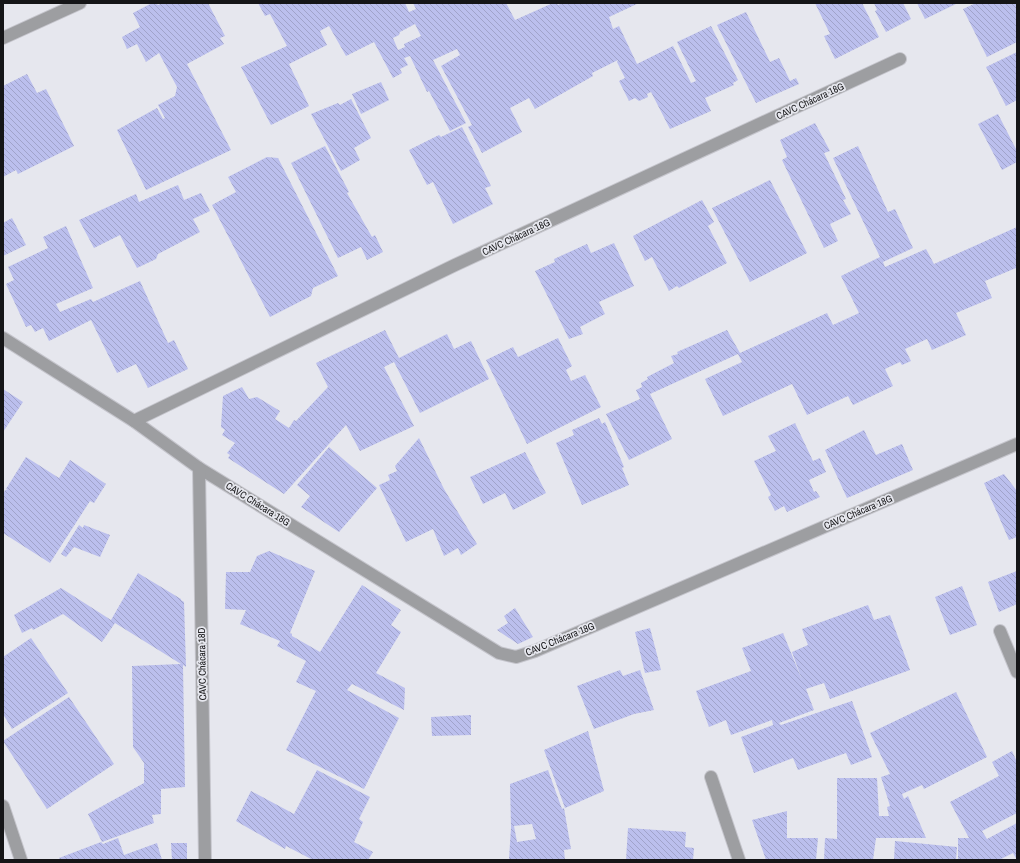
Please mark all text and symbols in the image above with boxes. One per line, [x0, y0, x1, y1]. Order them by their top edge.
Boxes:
street label: CAVC Chácara 18G [774, 80, 846, 122]
street label: CAVC Chácara 18G [480, 216, 552, 258]
street label: CAVC Chácara 18G [224, 479, 292, 529]
street label: CAVC Chácara 18G [822, 492, 894, 532]
street label: CAVC Chácara 18G [524, 619, 596, 659]
street label: CAVC Chácara 18D [195, 627, 209, 700]

